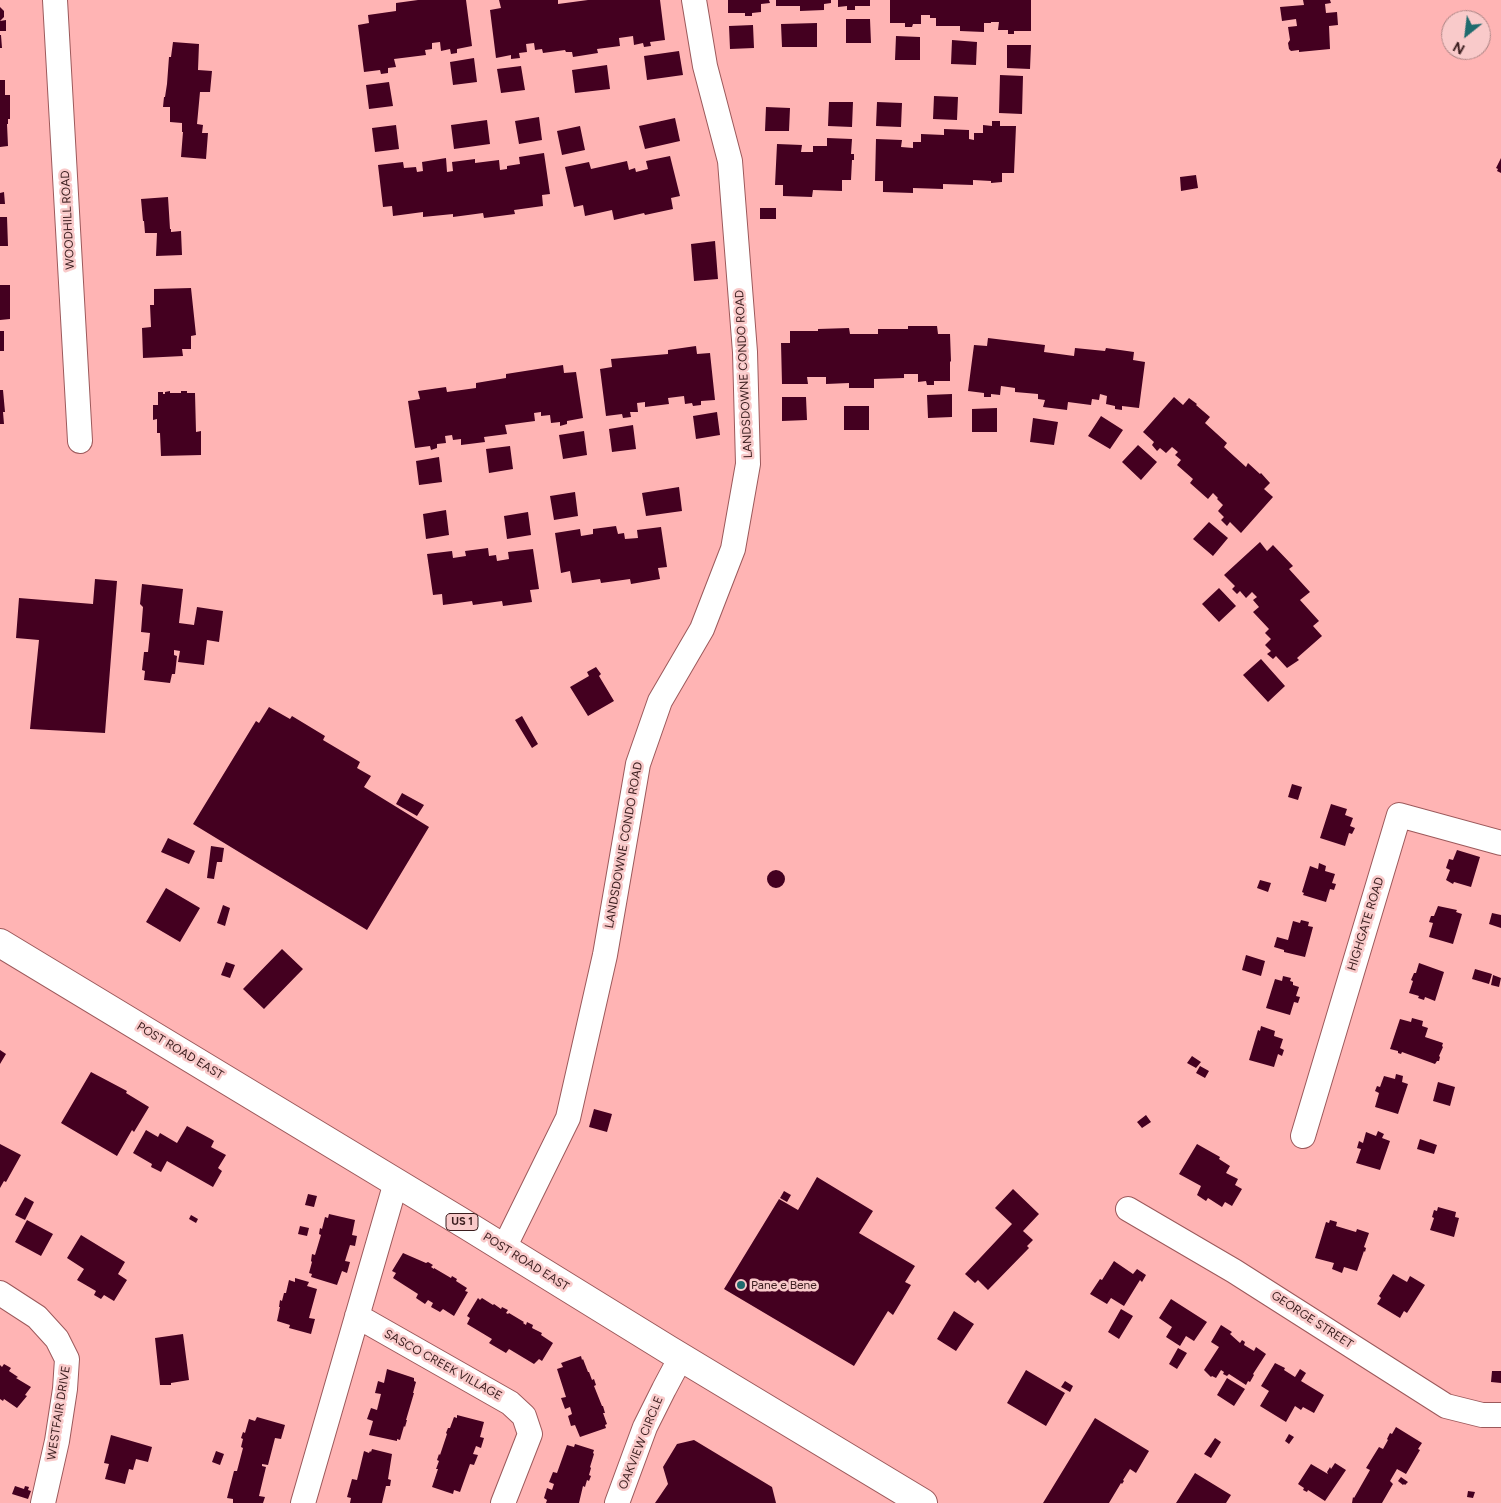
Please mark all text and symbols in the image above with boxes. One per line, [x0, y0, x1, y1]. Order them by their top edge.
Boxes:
north arrow [1441, 10, 1491, 60]
text: N [1450, 38, 1468, 58]
street label: WOODHILL ROAD [58, 170, 78, 270]
street label: LANDSDOWNE CONDO ROAD [732, 289, 756, 459]
street label: LANDSDOWNE CONDO ROAD [602, 761, 646, 929]
street label: HIGHGATE ROAD [1345, 875, 1387, 973]
street label: POST ROAD EAST [134, 1019, 226, 1083]
road number: US 1 [446, 1214, 478, 1230]
street label: POST ROAD EAST [480, 1230, 572, 1294]
place label: Pane e Bene [751, 1278, 817, 1292]
marker: Pane e Bene [735, 1279, 747, 1291]
street label: GEORGE STREET [1268, 1288, 1356, 1352]
street label: SASCO CREEK VILLAGE [382, 1327, 504, 1403]
street label: WESTFAIR DRIVE [44, 1365, 74, 1461]
street label: OAKVIEW CIRCLE [616, 1394, 666, 1492]

